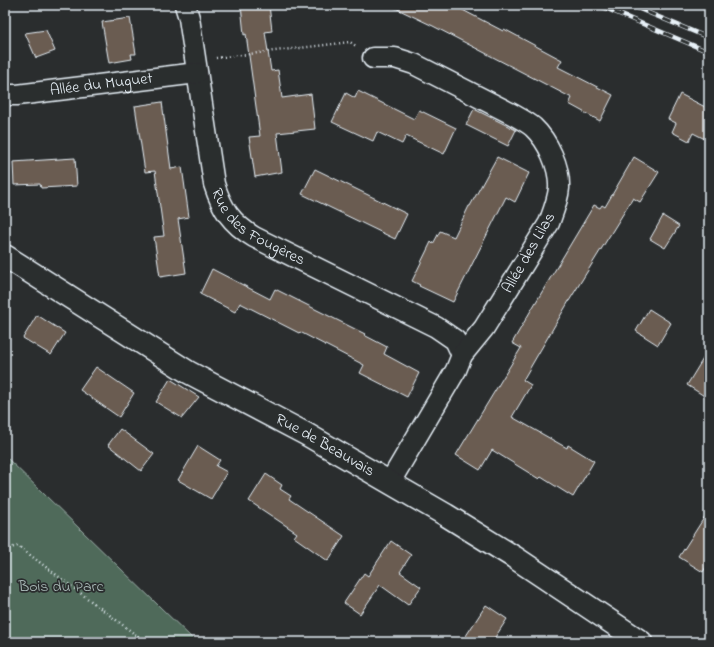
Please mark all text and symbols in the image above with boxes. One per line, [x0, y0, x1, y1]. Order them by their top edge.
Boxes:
street label: Allée du Muguet [49, 66, 155, 103]
street label: Rue des Fougères [204, 185, 309, 272]
street label: Allée des Lilas [496, 208, 562, 298]
street label: Rue de Beauvais [271, 408, 379, 483]
park label: Bois du Parc [17, 575, 105, 599]

